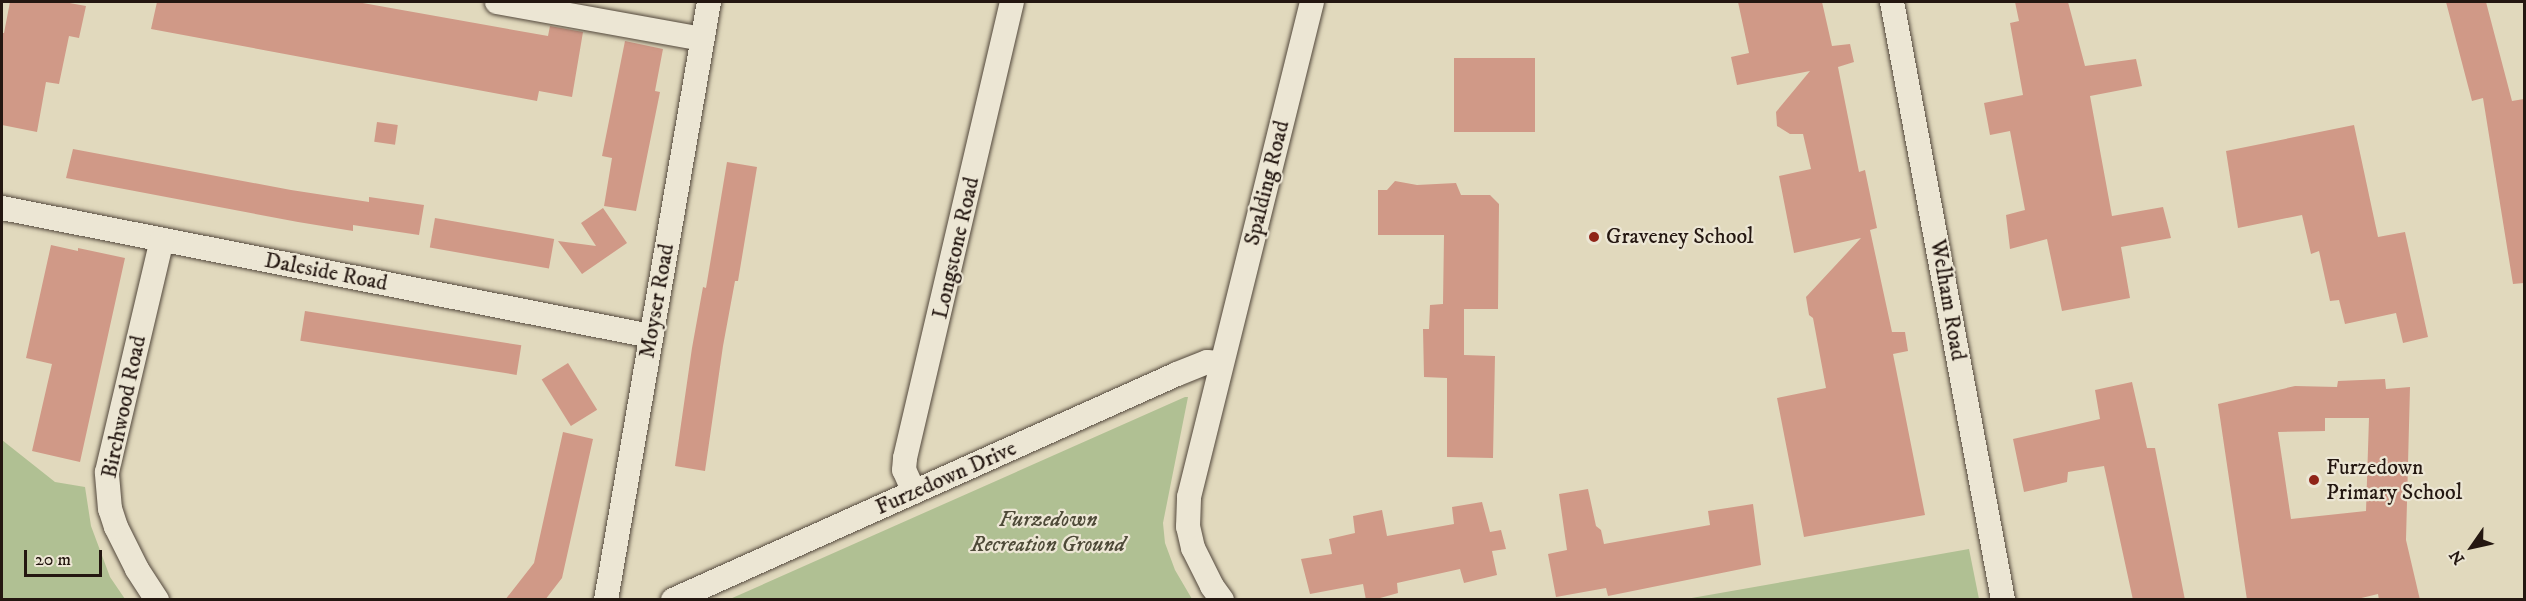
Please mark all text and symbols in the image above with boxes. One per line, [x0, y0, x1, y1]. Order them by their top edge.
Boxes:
street label: Spalding Road [1239, 118, 1295, 248]
street label: Longstone Road [927, 175, 985, 321]
place label: Graveney School [1606, 224, 1754, 250]
marker: Graveney School [1587, 230, 1601, 244]
street label: Welham Road [1924, 237, 1972, 363]
street label: Moyser Road [634, 242, 680, 360]
street label: Daleside Road [262, 247, 390, 297]
street label: Birchwood Road [96, 333, 152, 481]
street label: Furzedown Drive [872, 435, 1020, 521]
place label: Furzedown Primary School [2326, 454, 2462, 506]
marker: Furzedown Primary School [2307, 473, 2321, 487]
park label: Furzedown Recreation Ground [971, 506, 1125, 558]
north arrow [2442, 517, 2502, 577]
scale bar [27, 538, 105, 576]
text: N [2445, 546, 2469, 568]
text: 20 m [35, 549, 71, 571]

